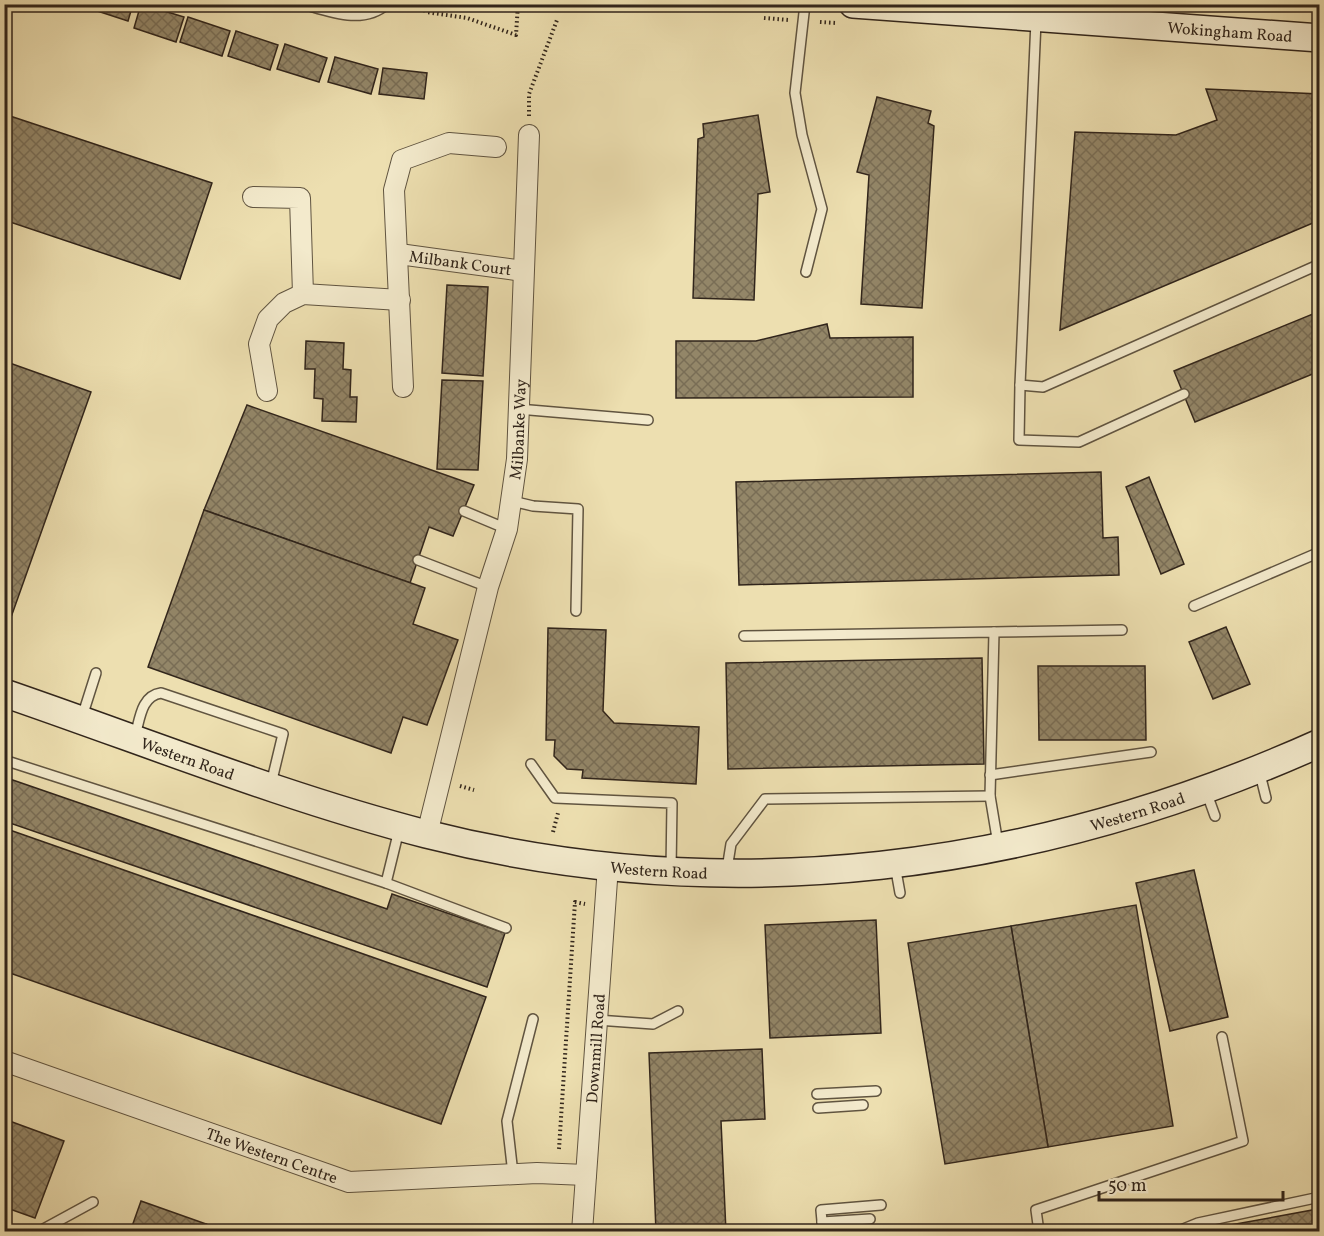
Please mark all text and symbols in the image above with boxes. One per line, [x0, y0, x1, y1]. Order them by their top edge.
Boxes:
street label: Wokingham Road [1166, 18, 1293, 49]
street label: Milbank Court [408, 247, 513, 282]
street label: Milbanke Way [505, 378, 533, 481]
street label: Western Road [137, 733, 237, 787]
street label: Western Road [1088, 788, 1188, 838]
street label: Western Road [609, 858, 708, 886]
street label: Downmill Road [582, 993, 612, 1104]
street label: The Western Centre [202, 1124, 340, 1190]
scale bar [1099, 1164, 1284, 1202]
text: 50 m [1108, 1174, 1147, 1199]

